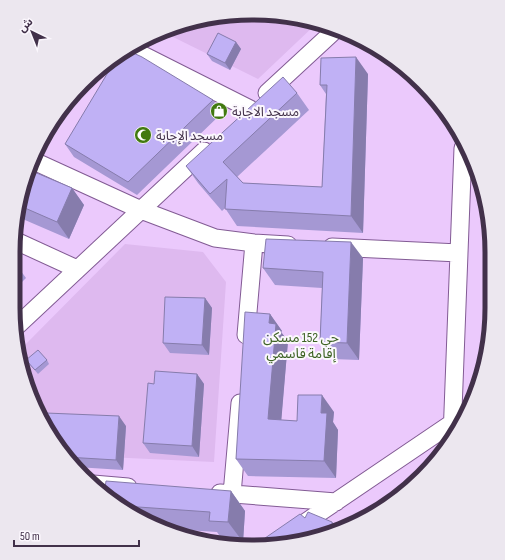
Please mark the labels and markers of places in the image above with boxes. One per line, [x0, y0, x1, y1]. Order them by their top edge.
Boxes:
shop icon: مسجد الاجابة [209, 101, 229, 121]
place label: مسجد الاجابة [232, 104, 299, 120]
mosque icon: مسجد الإجابة [133, 125, 153, 145]
place label: مسجد الإجابة [156, 128, 223, 145]

